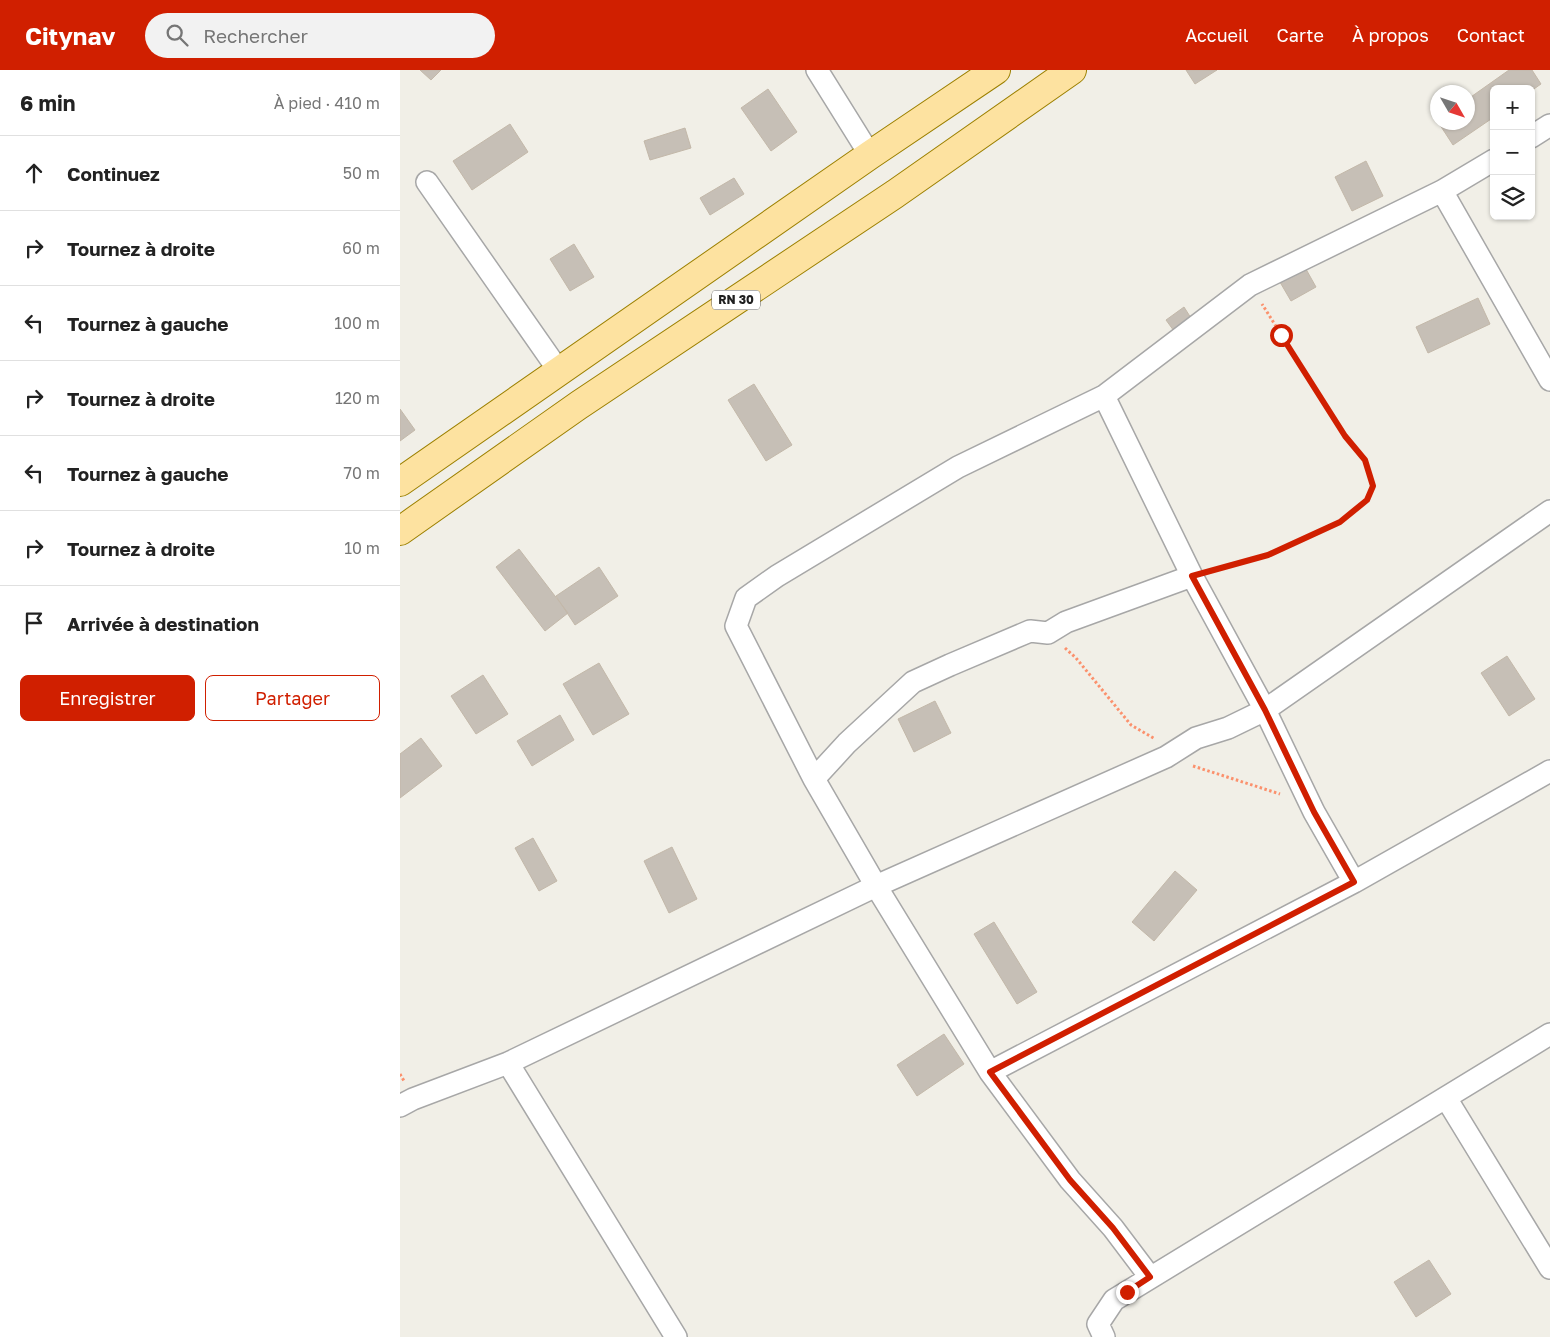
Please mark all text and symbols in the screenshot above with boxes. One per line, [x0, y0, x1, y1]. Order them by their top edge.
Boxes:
search box [145, 13, 495, 58]
text: Citynav [25, 21, 115, 50]
icon: search [163, 21, 191, 49]
text: Rechercher [203, 24, 308, 47]
text: Accueil [1185, 24, 1249, 46]
text: Carte [1277, 24, 1324, 46]
text: À propos [1352, 24, 1429, 46]
text: Contact [1457, 24, 1525, 46]
north arrow [1430, 85, 1475, 130]
map controls [1490, 85, 1535, 220]
button: + [1490, 85, 1535, 130]
text: 6 min [20, 90, 75, 116]
text: À pied · 410 m [274, 93, 380, 113]
button: − [1490, 130, 1535, 175]
icon: ahead [20, 159, 48, 187]
text: Continuez [67, 162, 160, 185]
text: 50 m [343, 163, 380, 183]
button: layers [1490, 175, 1535, 220]
icon: right [20, 234, 48, 262]
text: Tournez à droite [67, 237, 215, 260]
text: 60 m [342, 238, 380, 258]
road number: RN 30 [712, 290, 760, 310]
icon: left [20, 309, 48, 337]
text: Tournez à gauche [67, 312, 228, 335]
text: 100 m [334, 313, 380, 333]
route start [1270, 324, 1293, 347]
icon: right [20, 384, 48, 412]
text: Tournez à droite [67, 387, 215, 410]
text: 120 m [335, 388, 380, 408]
icon: left [20, 459, 48, 487]
text: Tournez à gauche [67, 462, 228, 485]
text: 70 m [343, 463, 380, 483]
icon: right [20, 534, 48, 562]
text: Tournez à droite [67, 537, 215, 560]
text: 10 m [344, 538, 380, 558]
icon: arrive [20, 609, 48, 637]
text: Arrivée à destination [67, 612, 259, 635]
button: Enregistrer [20, 675, 195, 721]
button: Partager [205, 675, 380, 721]
route end [1116, 1281, 1139, 1304]

